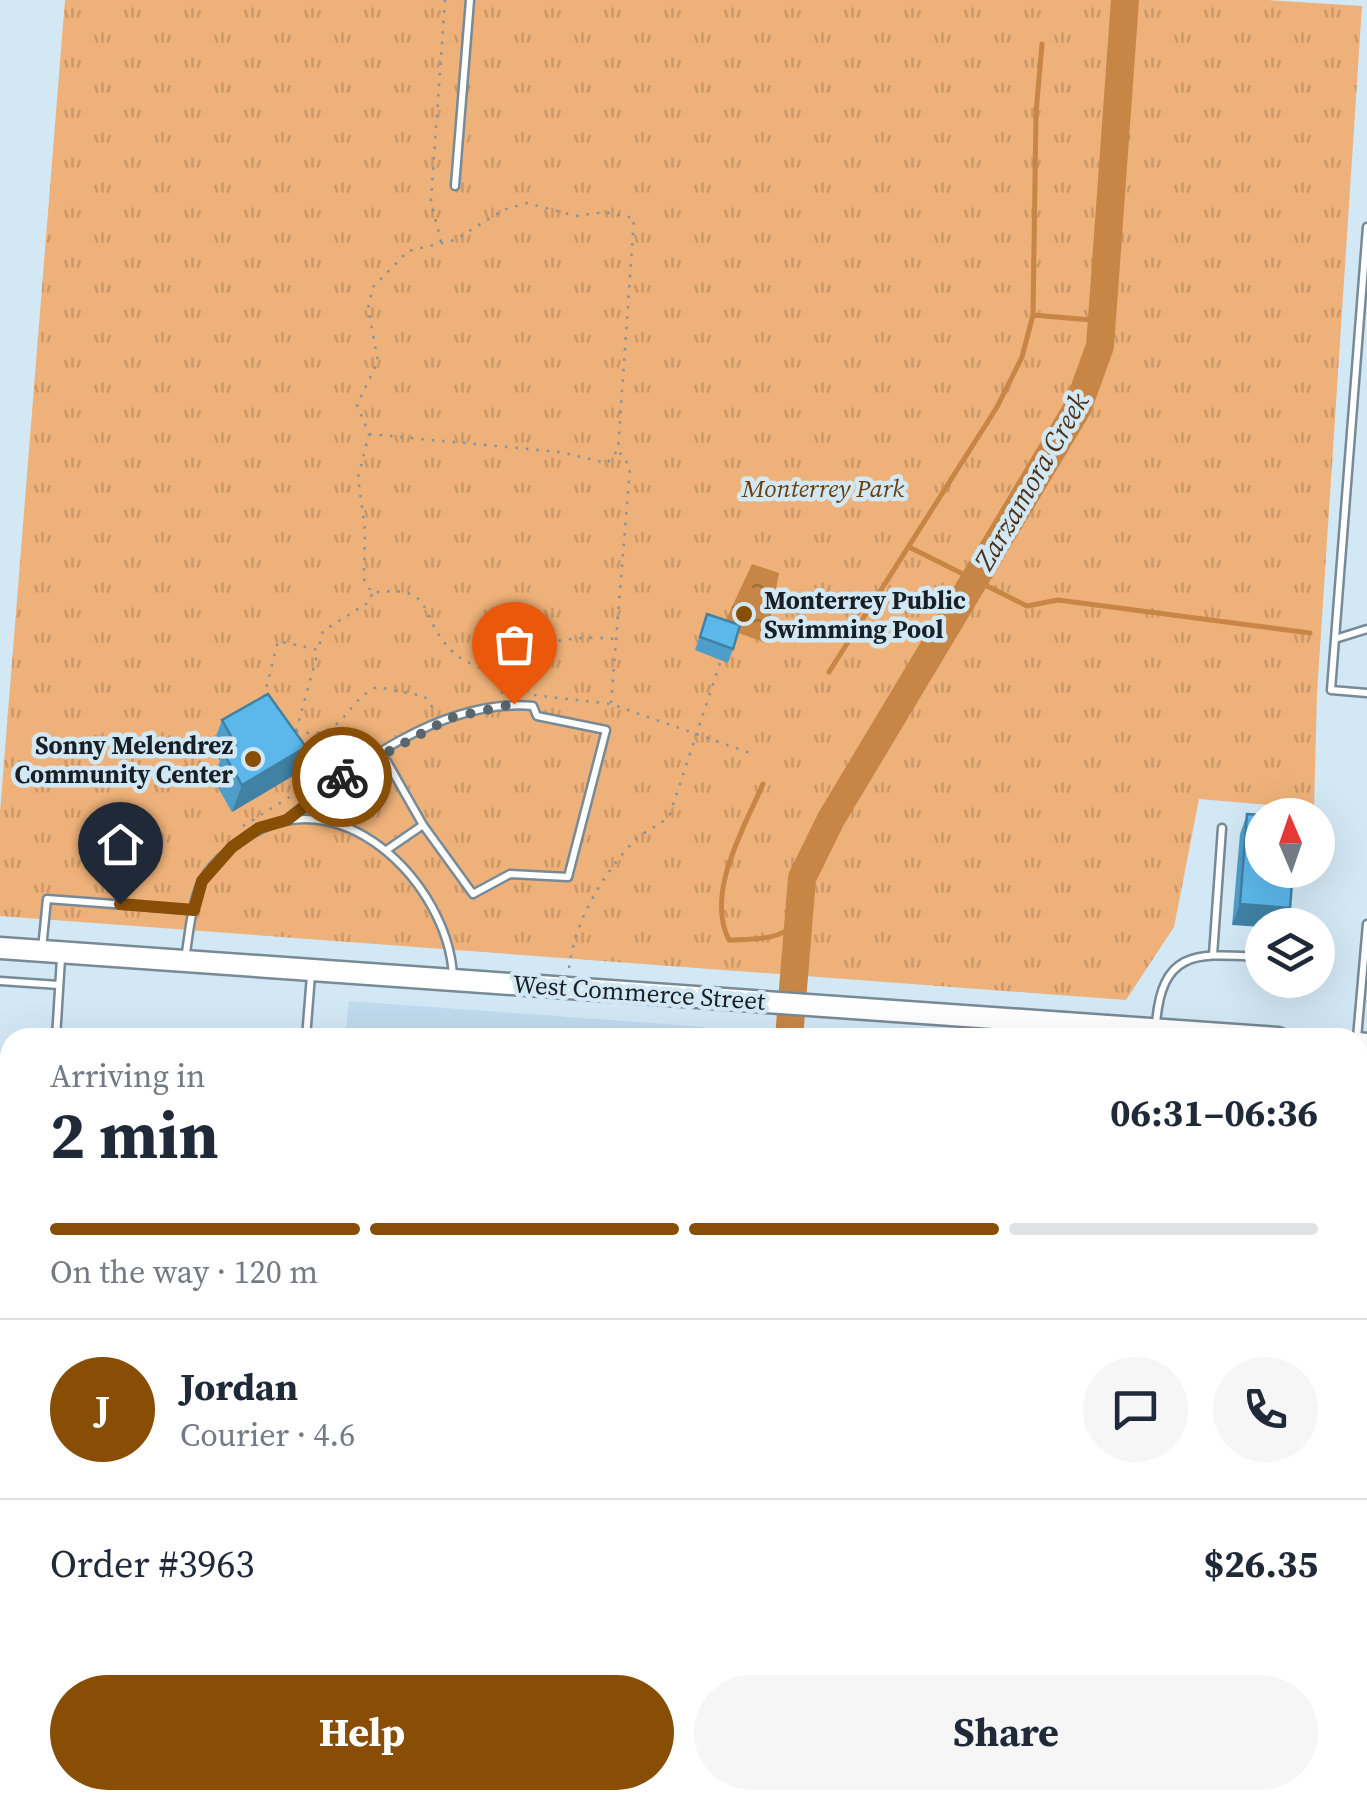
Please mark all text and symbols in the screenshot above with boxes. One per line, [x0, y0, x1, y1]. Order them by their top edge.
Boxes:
water label: Zarzamora Creek [964, 385, 1097, 577]
park label: Monterrey Park [741, 471, 904, 505]
place label: Monterrey Public Swimming Pool [764, 583, 966, 646]
pin [472, 602, 557, 705]
marker: Monterrey Public Swimming Pool [733, 603, 755, 625]
icon: bag [487, 617, 542, 672]
courier [292, 727, 392, 827]
place label: Sonny Melendrez Community Center [15, 728, 233, 791]
marker: Sonny Melendrez Community Center [242, 748, 264, 770]
icon: bike [315, 750, 370, 805]
north arrow [1245, 798, 1335, 888]
map controls [1245, 798, 1335, 998]
pin [78, 802, 163, 905]
icon: home [93, 817, 148, 872]
button: layers [1245, 908, 1335, 998]
street label: West Commerce Street [512, 966, 767, 1018]
text: Arriving in [50, 1054, 205, 1098]
text: 06:31–06:36 [1110, 1087, 1318, 1139]
text: 2 min [50, 1091, 219, 1180]
text: On the way · 120 m [50, 1250, 318, 1294]
button: chat [1083, 1357, 1188, 1462]
button: phone [1213, 1357, 1318, 1462]
text: Jordan [180, 1361, 298, 1413]
text: J [95, 1383, 110, 1435]
text: Courier · 4.6 [180, 1413, 355, 1457]
text: Order #3963 [50, 1538, 254, 1590]
text: $26.35 [1204, 1538, 1318, 1590]
button: Help [50, 1675, 674, 1790]
button: Share [694, 1675, 1318, 1790]

